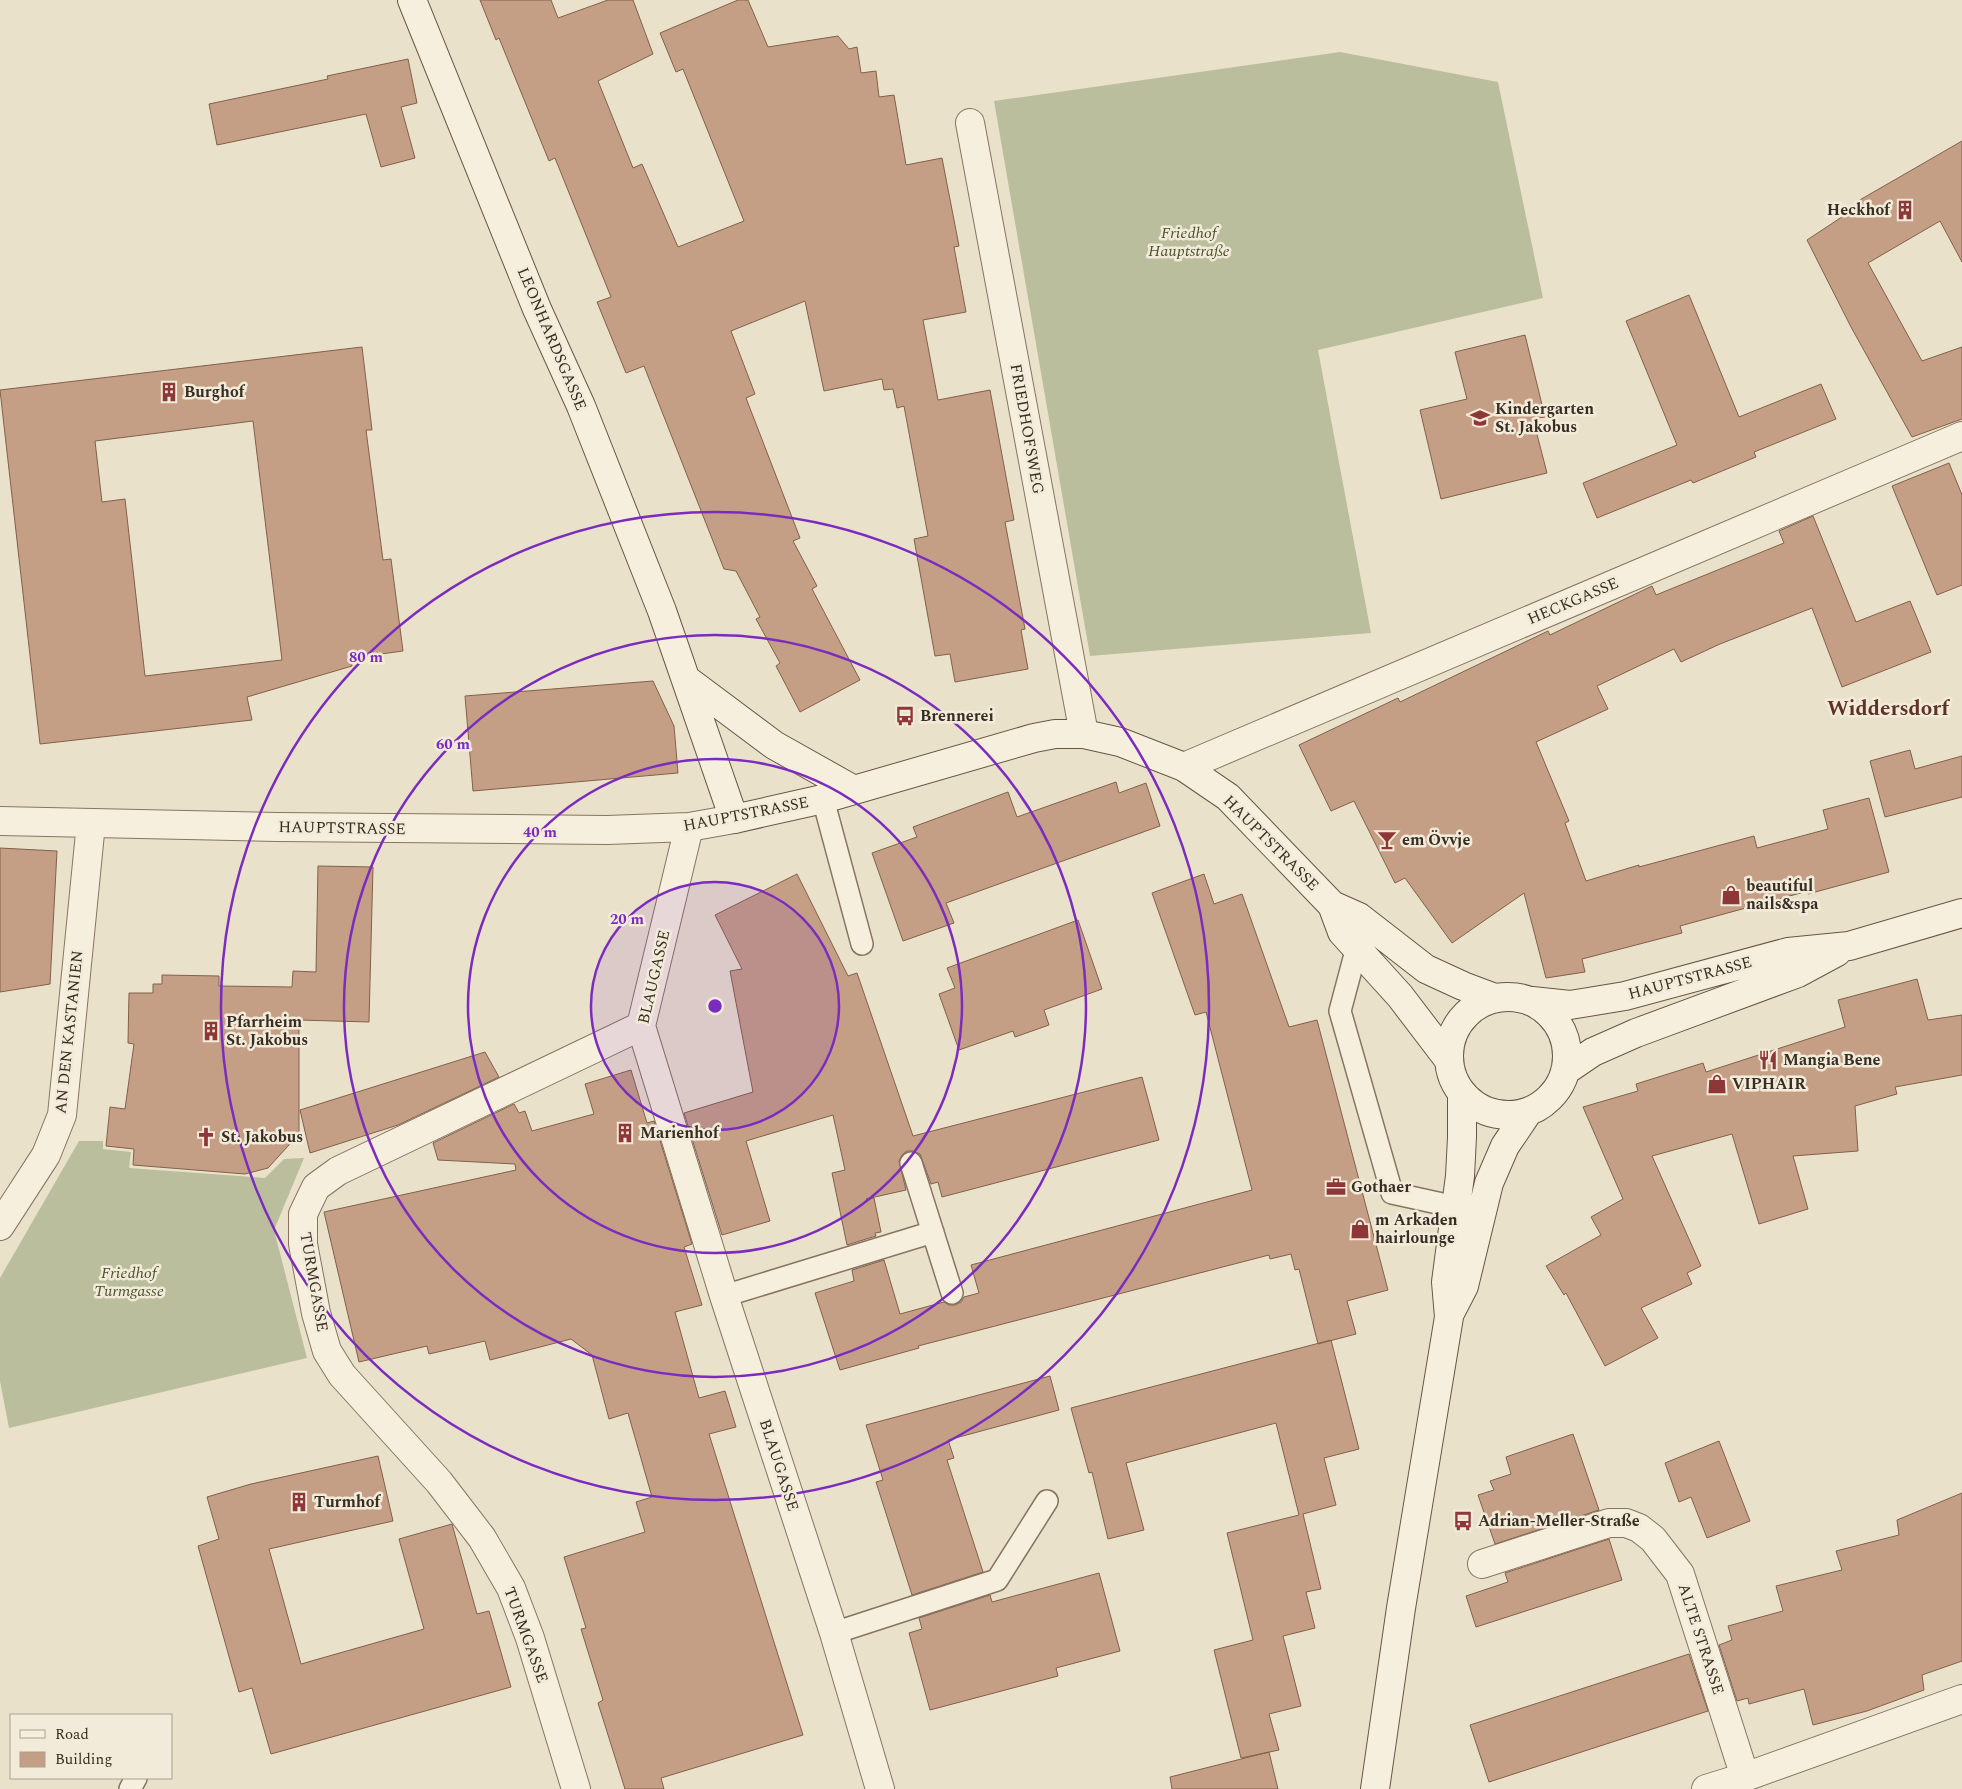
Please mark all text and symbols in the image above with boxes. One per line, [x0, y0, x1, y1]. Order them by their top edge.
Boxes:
place label: Heckhof [1827, 198, 1891, 222]
building icon: Heckhof [1894, 199, 1916, 221]
park label: Friedhof Hauptstraße [1148, 221, 1230, 263]
street label: LEONHARDSGASSE [511, 264, 593, 414]
street label: FRIEDHOFSWEG [1004, 362, 1050, 496]
place label: Burghof [184, 380, 246, 404]
building icon: Burghof [158, 381, 180, 403]
place label: Kindergarten St. Jakobus [1495, 397, 1594, 439]
school or university icon: Kindergarten St. Jakobus [1469, 407, 1491, 429]
street label: HECKGASSE [1524, 571, 1622, 631]
text: 80 m [349, 646, 384, 669]
district label: Widdersdorf [1827, 693, 1950, 725]
place label: Brennerei [920, 704, 994, 728]
bus stop icon: Brennerei [894, 705, 916, 727]
text: 60 m [436, 733, 471, 756]
street label: HAUPTSTRASSE [1217, 789, 1325, 897]
street label: HAUPTSTRASSE [681, 790, 811, 838]
street label: HAUPTSTRASSE [278, 815, 406, 841]
text: 40 m [523, 821, 558, 844]
place label: em Övvje [1402, 828, 1470, 852]
bar icon: em Övvje [1376, 829, 1398, 851]
place label: beautiful nails&spa [1746, 874, 1819, 916]
shop icon: beautiful nails&spa [1720, 884, 1742, 906]
text: 20 m [610, 908, 645, 931]
street label: BLAUGASSE [632, 928, 676, 1026]
street label: AN DEN KASTANIEN [48, 949, 90, 1115]
street label: HAUPTSTRASSE [1625, 950, 1755, 1006]
centre of rings [706, 997, 724, 1015]
place label: Pfarrheim St. Jakobus [226, 1010, 308, 1052]
building icon: Pfarrheim St. Jakobus [200, 1020, 222, 1042]
place label: Mangia Bene [1783, 1048, 1881, 1072]
restaurant icon: Mangia Bene [1757, 1049, 1779, 1071]
place label: VIPHAIR [1732, 1072, 1806, 1096]
shop icon: VIPHAIR [1706, 1073, 1728, 1095]
place label: Marienhof [640, 1121, 720, 1145]
building icon: Marienhof [614, 1122, 636, 1144]
place label: St. Jakobus [221, 1125, 303, 1149]
church icon: St. Jakobus [195, 1126, 217, 1148]
place label: Gothaer [1351, 1175, 1411, 1199]
office icon: Gothaer [1325, 1176, 1347, 1198]
place label: m Arkaden hairlounge [1375, 1208, 1458, 1250]
shop icon: m Arkaden hairlounge [1349, 1218, 1371, 1240]
street label: TURMGASSE [293, 1230, 335, 1334]
park label: Friedhof Turmgasse [94, 1261, 164, 1303]
street label: BLAUGASSE [753, 1416, 805, 1514]
place label: Turmhof [314, 1490, 381, 1514]
building icon: Turmhof [288, 1491, 310, 1513]
place label: Adrian-Meller-Straße [1478, 1509, 1640, 1533]
bus stop icon: Adrian-Meller-Straße [1452, 1510, 1474, 1532]
street label: ALTE STRASSE [1672, 1580, 1730, 1698]
street label: TURMGASSE [497, 1583, 555, 1687]
legend [10, 1714, 172, 1779]
text: Road [55, 1723, 89, 1746]
text: Building [55, 1748, 112, 1771]

